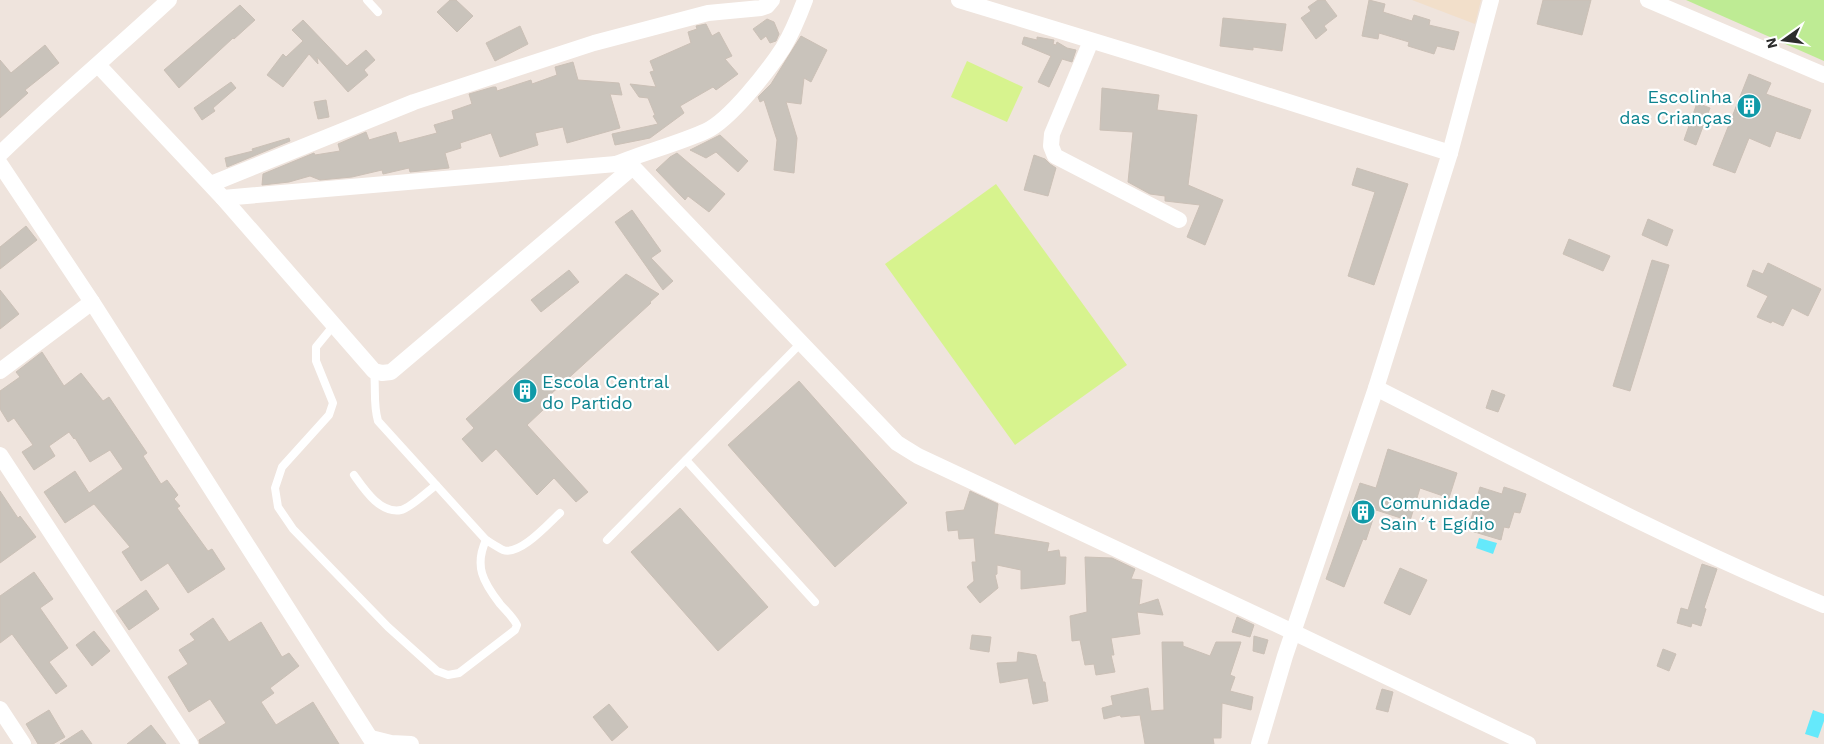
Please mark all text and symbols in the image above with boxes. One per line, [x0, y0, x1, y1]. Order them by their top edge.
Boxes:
north arrow [1759, 15, 1809, 65]
text: N [1762, 36, 1780, 50]
place label: Escolinha das Crianças [1619, 86, 1732, 128]
building icon: Escolinha das Crianças [1736, 93, 1762, 119]
place label: Escola Central do Partido [542, 371, 670, 413]
building icon: Escola Central do Partido [512, 378, 538, 404]
place label: Comunidade Sain´t Egídio [1380, 492, 1495, 534]
building icon: Comunidade Sain´t Egídio [1350, 499, 1376, 525]

